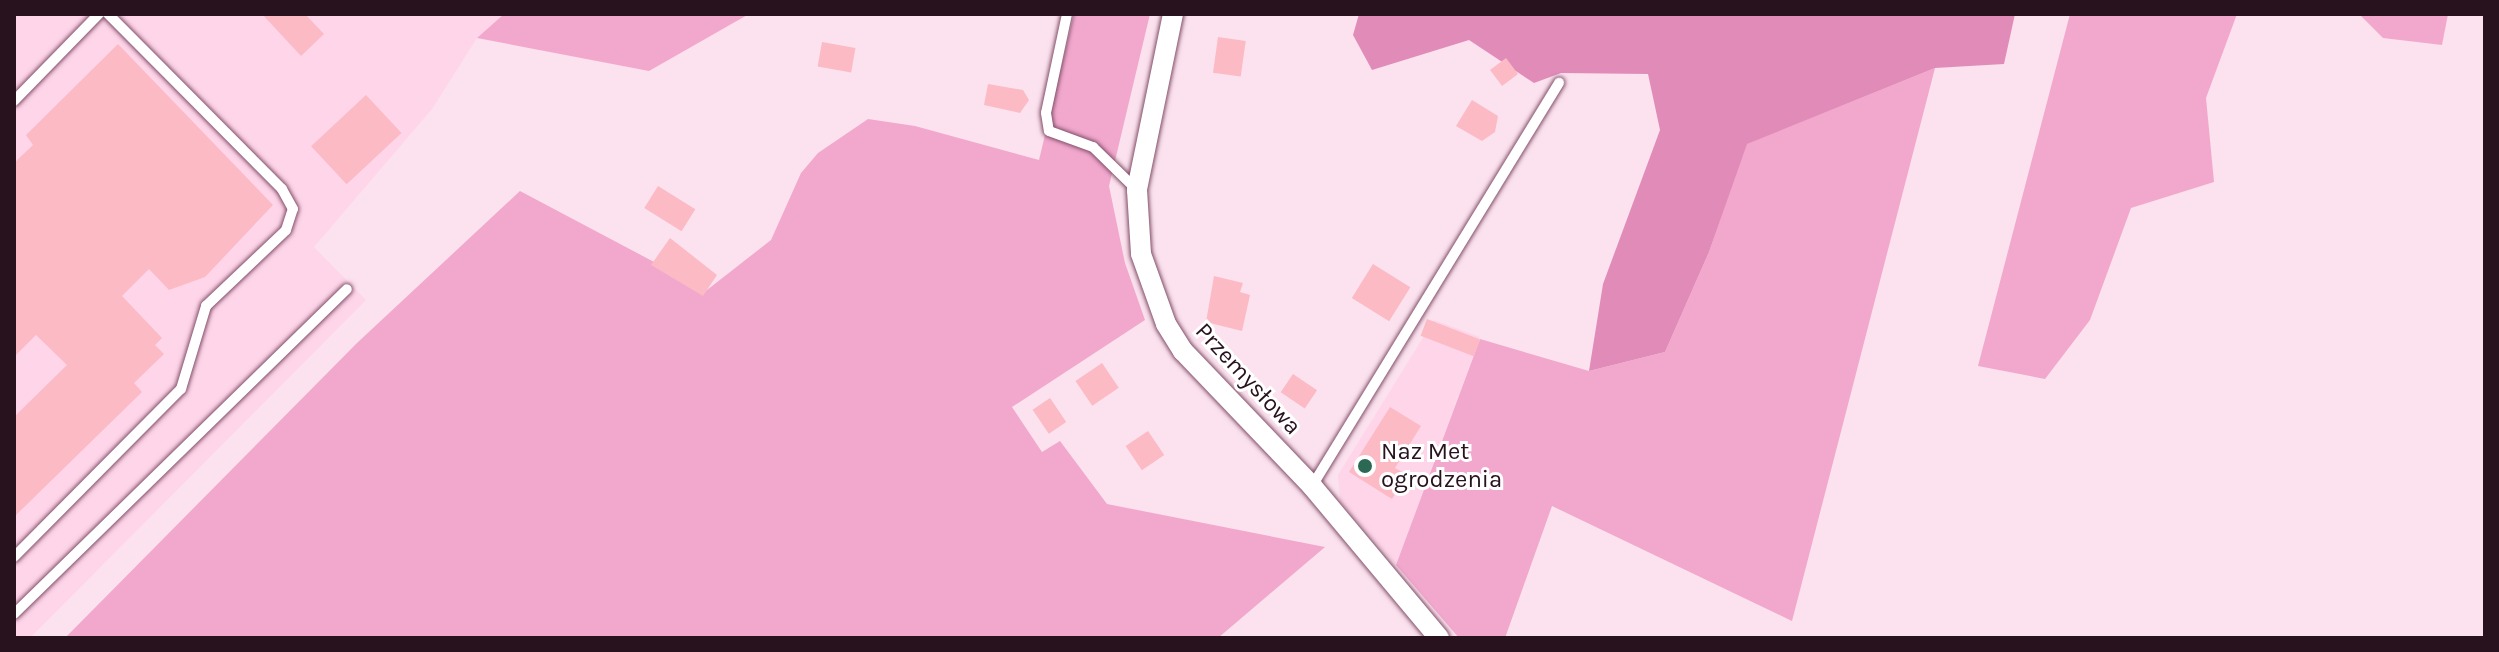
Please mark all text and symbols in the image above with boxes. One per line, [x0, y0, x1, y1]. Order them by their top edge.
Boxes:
street label: Przemysłowa [1189, 317, 1307, 441]
place label: Naz Met ogrodzenia [1381, 438, 1502, 494]
marker: Naz Met ogrodzenia [1356, 457, 1374, 475]

